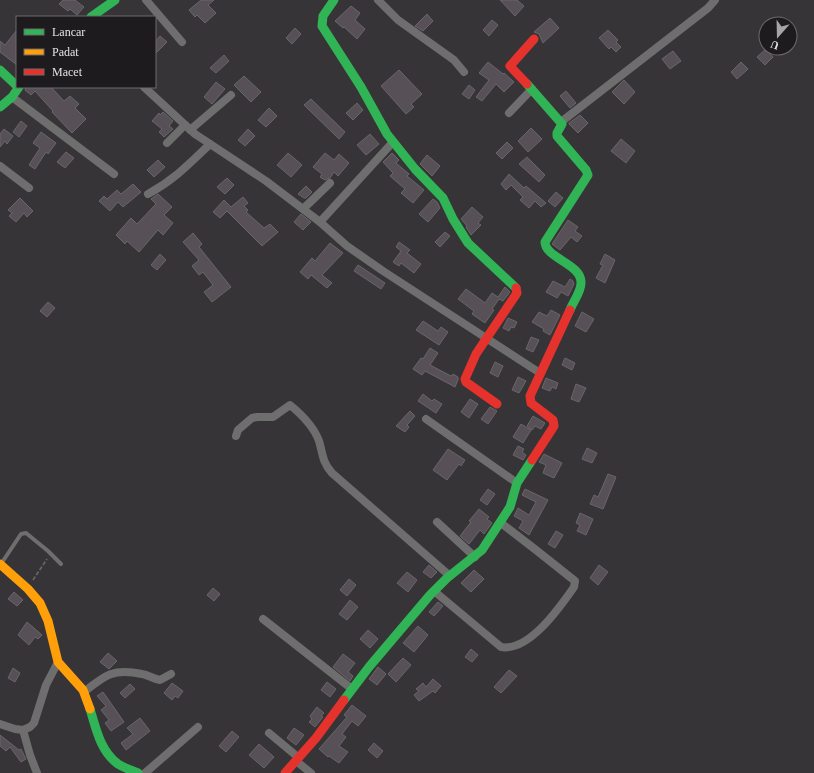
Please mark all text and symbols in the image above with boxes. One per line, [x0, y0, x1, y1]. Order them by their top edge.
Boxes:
legend [16, 16, 156, 88]
north arrow [758, 16, 798, 56]
text: Lancar [52, 25, 85, 39]
text: U [769, 38, 780, 52]
text: Padat [52, 45, 79, 59]
text: Macet [52, 65, 83, 79]

